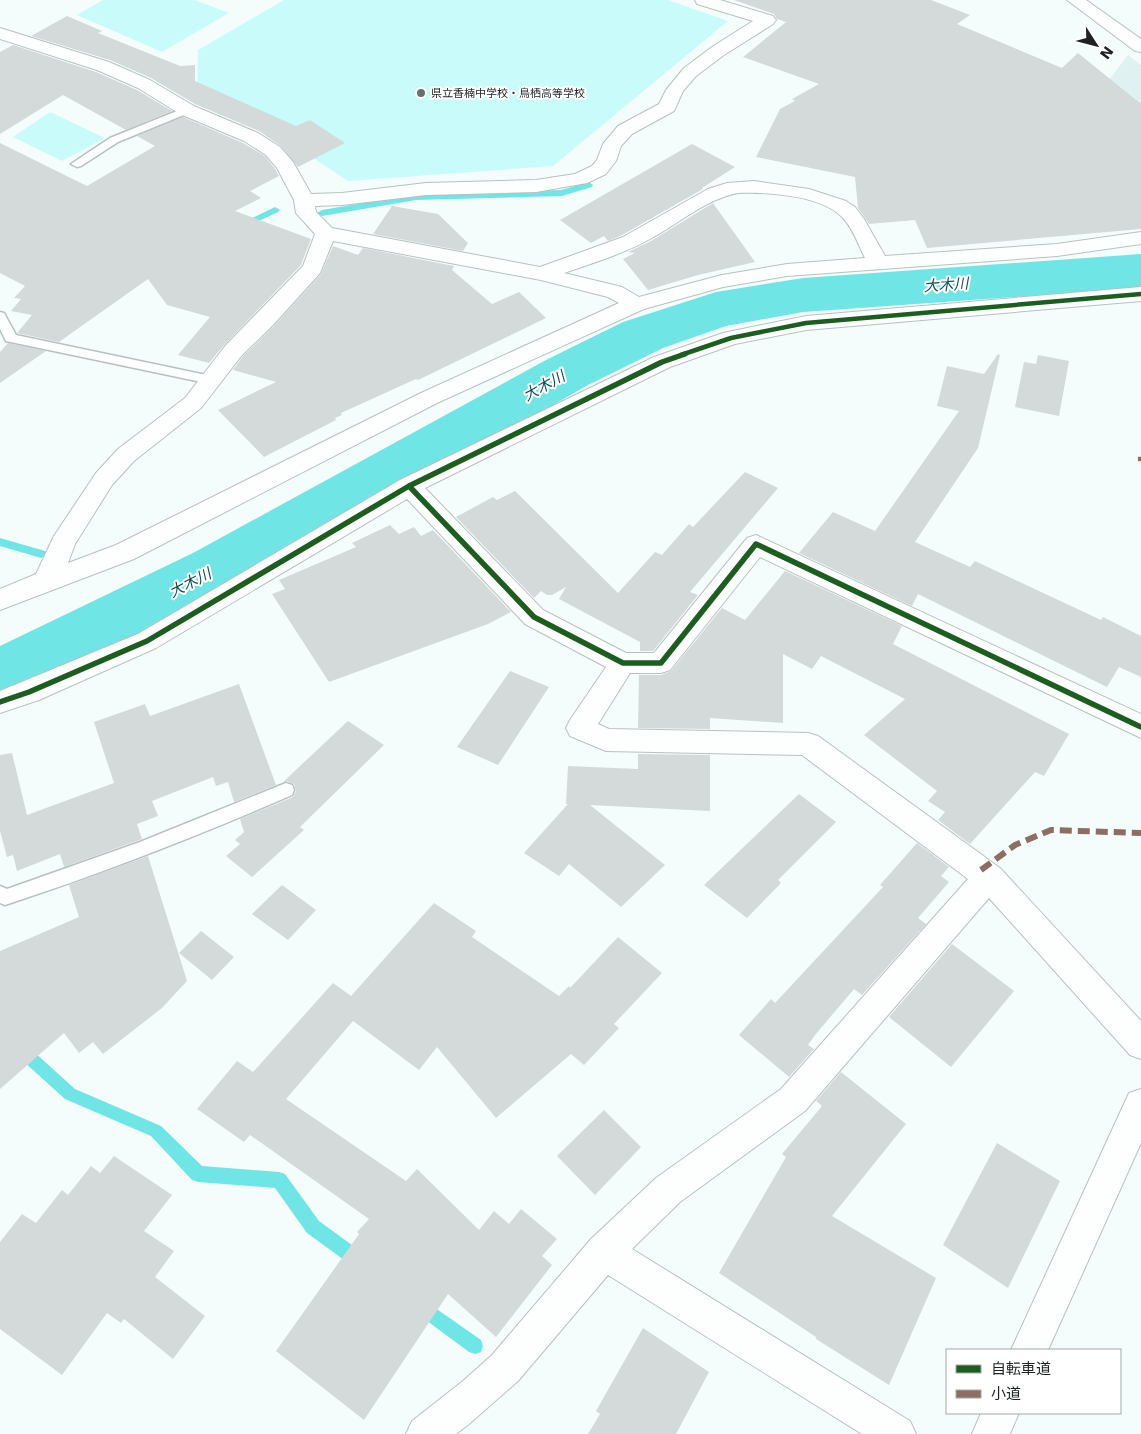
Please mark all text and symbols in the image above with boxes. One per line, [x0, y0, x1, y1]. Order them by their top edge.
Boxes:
north arrow [1071, 20, 1121, 70]
text: N [1097, 43, 1116, 62]
marker: 県立香楠中学校・鳥栖高等学校 [415, 87, 427, 99]
place label: 県立香楠中学校・鳥栖高等学校 [431, 87, 585, 100]
water label: 大木川 [923, 274, 971, 296]
water label: 大木川 [520, 366, 570, 405]
water label: 大木川 [166, 564, 216, 601]
legend [946, 1349, 1121, 1414]
text: 自転車道 [991, 1360, 1051, 1378]
text: 小道 [991, 1385, 1021, 1403]

